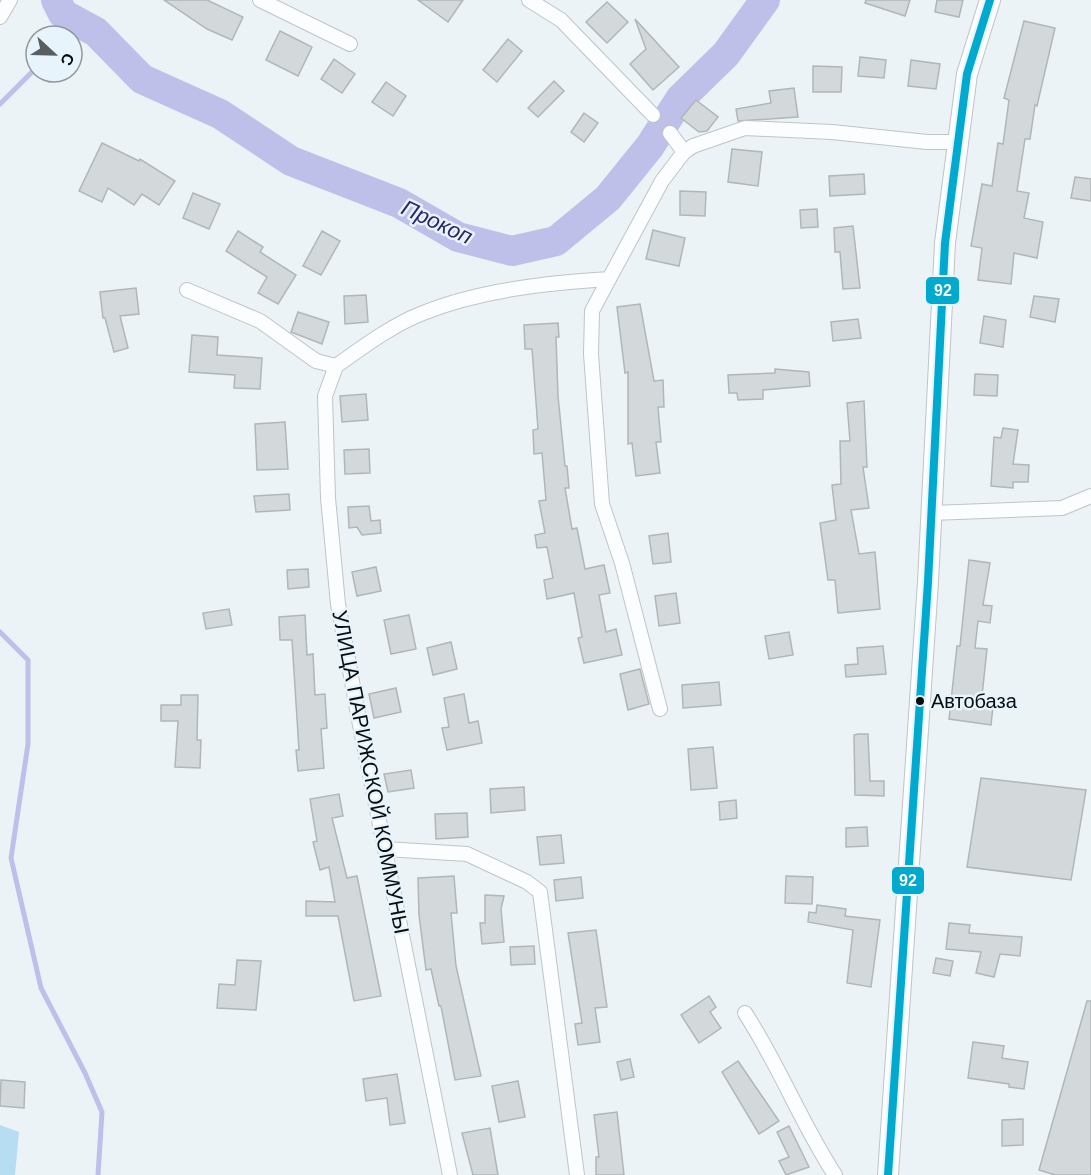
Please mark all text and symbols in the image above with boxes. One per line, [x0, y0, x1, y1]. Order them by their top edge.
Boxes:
north arrow [24, 24, 84, 84]
text: С [57, 51, 77, 68]
water label: Прокоп [398, 195, 476, 249]
line badge: 92 [925, 276, 960, 305]
text: 92 [934, 282, 952, 299]
street label: УЛИЦА ПАРИЖСКОЙ КОММУНЫ [328, 608, 414, 936]
place label: Автобаза [931, 690, 1018, 712]
marker: Автобаза [914, 695, 926, 707]
line badge: 92 [891, 866, 925, 895]
text: 92 [899, 872, 917, 889]

